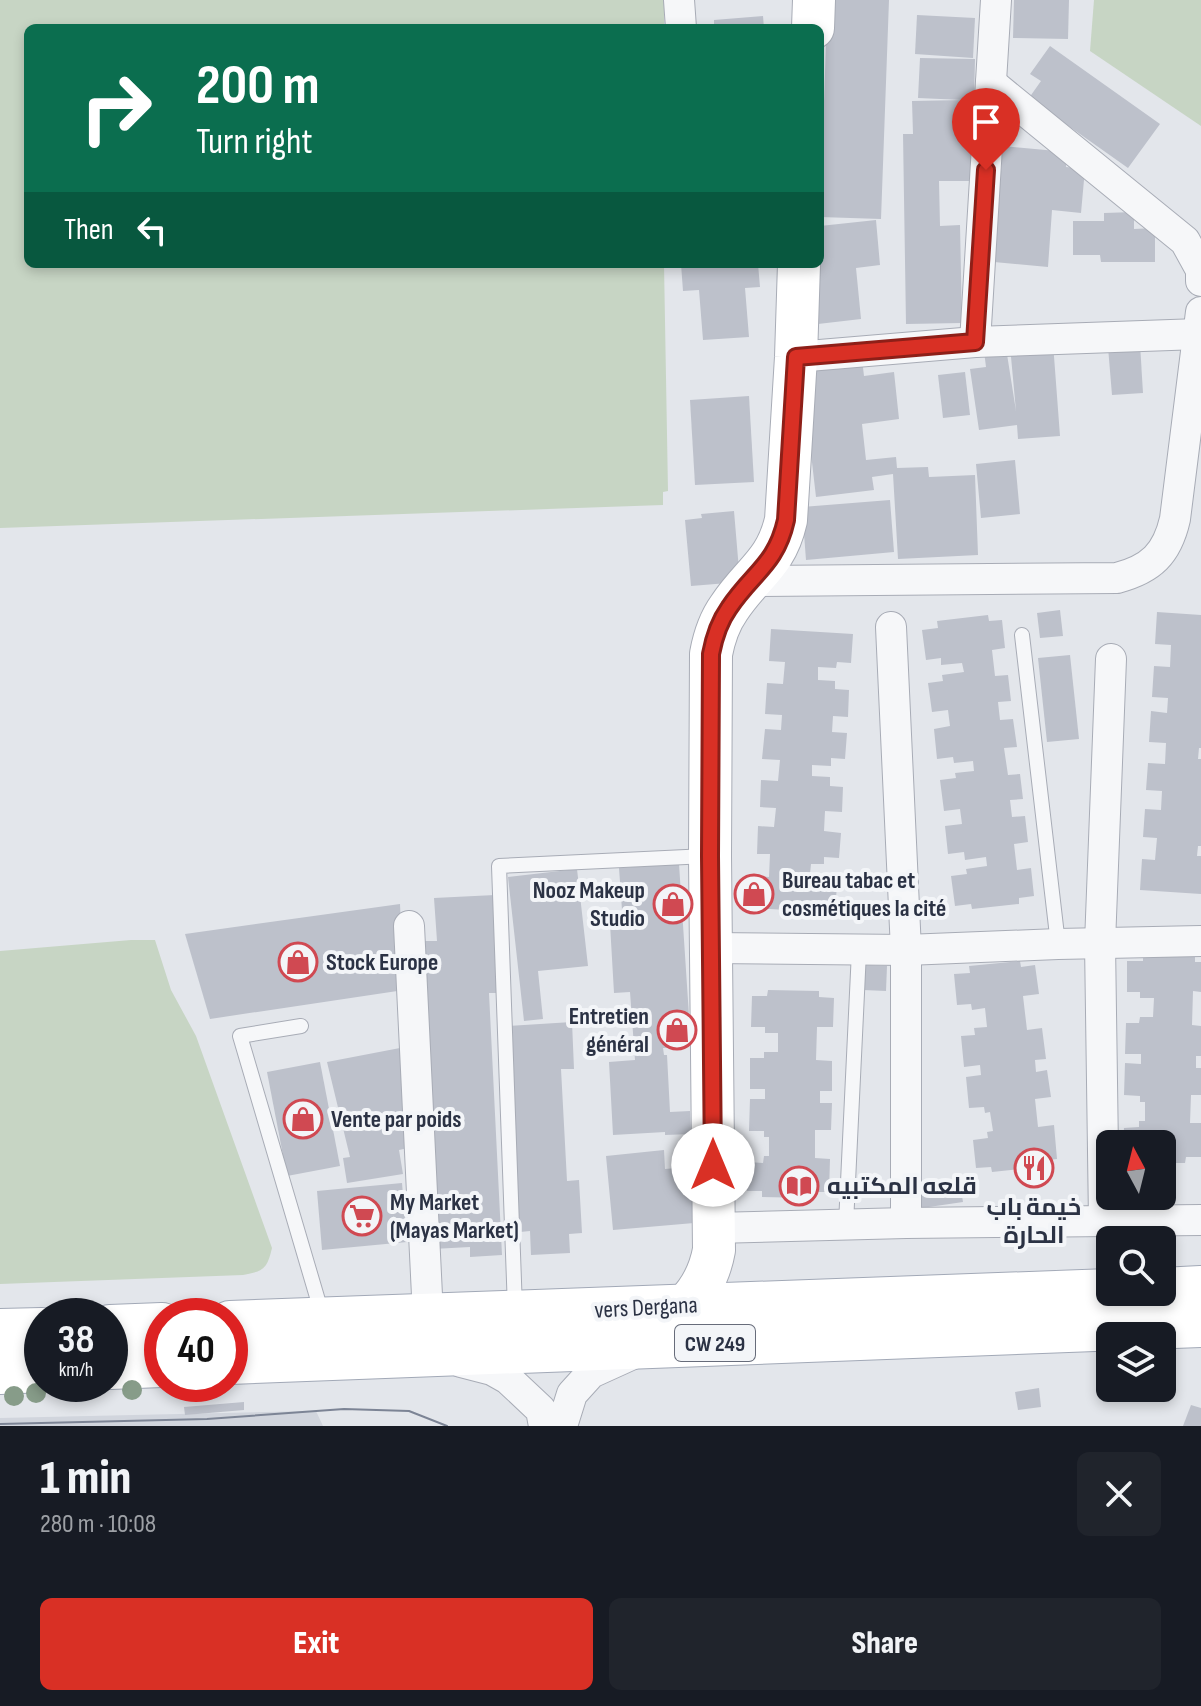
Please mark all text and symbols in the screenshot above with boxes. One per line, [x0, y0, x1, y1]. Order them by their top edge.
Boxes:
text: 200 m [196, 53, 320, 120]
icon: right [64, 56, 168, 160]
pin [952, 88, 1020, 170]
icon: arrive [964, 100, 1008, 144]
text: Turn right [196, 121, 313, 164]
icon: left [130, 208, 174, 252]
text: Then [64, 212, 114, 248]
place label: Bureau tabac et cosmétiques la cité [782, 866, 946, 923]
shop icon: Bureau tabac et cosmétiques la cité [733, 873, 775, 915]
place label: Nooz Makeup Studio [533, 876, 645, 933]
shop icon: Nooz Makeup Studio [652, 883, 694, 925]
shop icon: Stock Europe [277, 941, 319, 983]
place label: Stock Europe [326, 948, 438, 977]
place label: Entretien général [569, 1002, 649, 1059]
shop icon: Entretien général [656, 1009, 698, 1051]
shop icon: Vente par poids [282, 1098, 324, 1140]
place label: Vente par poids [331, 1105, 462, 1134]
position arrow [671, 1123, 755, 1207]
north arrow [1096, 1130, 1176, 1210]
map controls [1096, 1130, 1176, 1402]
restaurant icon: خيمة باب الحارة [1013, 1147, 1055, 1189]
library icon: قلعه المكتبيه [778, 1165, 820, 1207]
place label: قلعه المكتبيه [827, 1172, 977, 1201]
place label: My Market (Mayas Market) [390, 1188, 519, 1245]
place label: خيمة باب الحارة [987, 1193, 1081, 1250]
supermarket icon: My Market (Mayas Market) [341, 1195, 383, 1237]
button: search [1096, 1226, 1176, 1306]
street label: vers Dergana [594, 1290, 698, 1325]
speed limit sign: 40 [144, 1298, 248, 1402]
text: 38 [58, 1316, 94, 1364]
button: layers [1096, 1322, 1176, 1402]
road number: CW 249 [675, 1325, 755, 1361]
text: km/h [59, 1358, 93, 1382]
text: 1 min [40, 1450, 131, 1507]
button: close [1077, 1452, 1161, 1536]
text: 280 m · 10:08 [40, 1509, 156, 1540]
button: Exit [40, 1598, 593, 1690]
button: Share [609, 1598, 1161, 1690]

